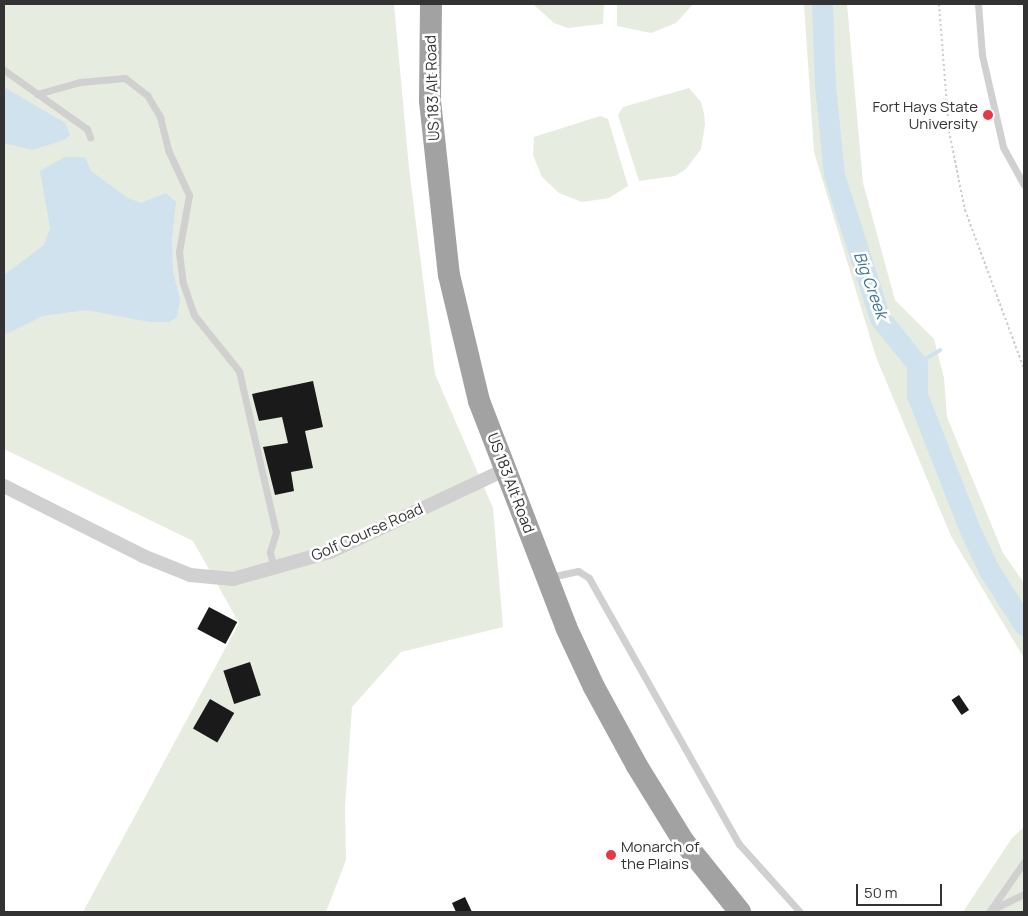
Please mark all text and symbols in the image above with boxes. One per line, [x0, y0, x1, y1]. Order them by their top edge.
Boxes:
street label: US 183 Alt Road [421, 35, 443, 141]
place label: Fort Hays State University [872, 97, 978, 132]
marker: Fort Hays State University [982, 109, 994, 121]
water label: Big Creek [850, 249, 892, 321]
street label: US 183 Alt Road [484, 430, 538, 536]
street label: Golf Course Road [308, 499, 426, 565]
place label: Monarch of the Plains [621, 837, 699, 872]
marker: Monarch of the Plains [605, 849, 617, 861]
scale bar [858, 874, 944, 906]
text: 50 m [864, 882, 898, 903]

